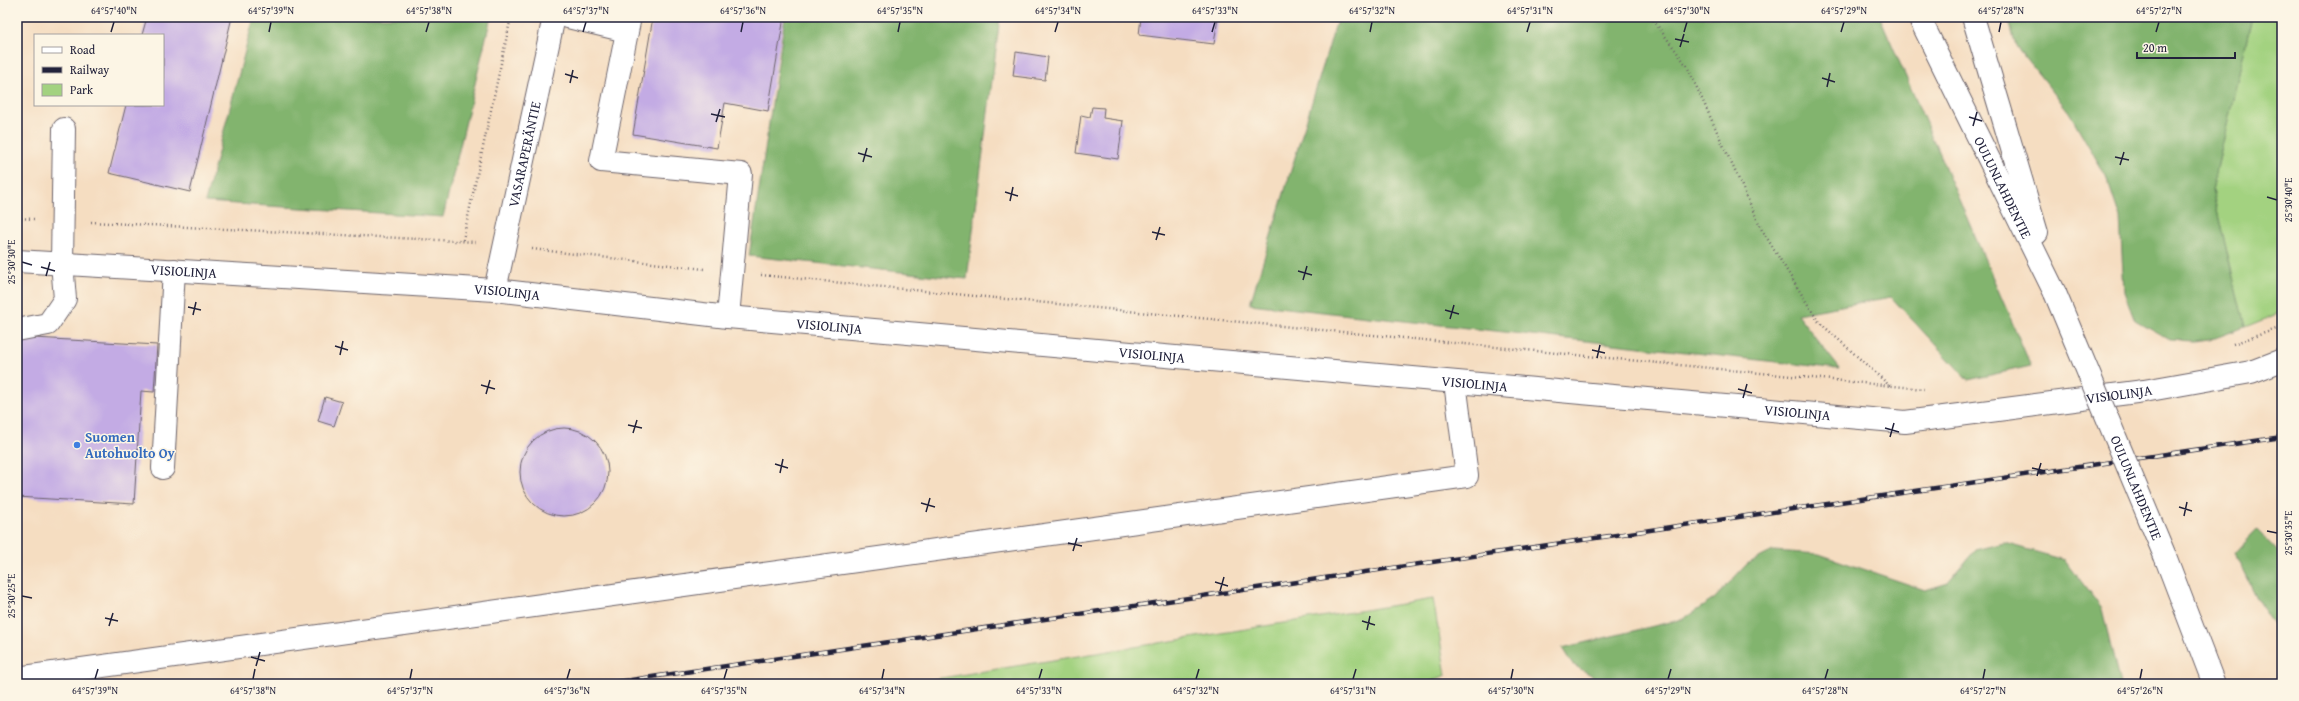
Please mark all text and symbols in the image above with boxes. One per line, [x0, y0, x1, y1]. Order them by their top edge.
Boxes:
text: 64°57'40"N [91, 3, 137, 18]
text: 64°57'39"N [248, 3, 294, 18]
text: 64°57'38"N [406, 3, 452, 18]
text: 64°57'37"N [563, 3, 609, 18]
text: 64°57'36"N [720, 3, 766, 18]
text: 64°57'35"N [877, 3, 923, 18]
text: 64°57'34"N [1035, 3, 1081, 18]
text: 64°57'33"N [1192, 3, 1238, 18]
text: 64°57'32"N [1349, 3, 1395, 18]
text: 64°57'31"N [1507, 3, 1553, 18]
text: 64°57'30"N [1664, 3, 1710, 18]
text: 64°57'29"N [1821, 3, 1867, 18]
text: 64°57'28"N [1978, 3, 2024, 18]
text: 64°57'27"N [2136, 3, 2182, 18]
legend [34, 34, 164, 106]
scale bar [2137, 34, 2235, 60]
text: 20 m [2143, 39, 2167, 56]
text: Road [70, 41, 96, 58]
text: Railway [70, 61, 109, 78]
text: Park [70, 81, 94, 98]
street label: VASARAPERÄNTIE [503, 99, 546, 209]
street label: OULUNLAHDENTIE [1969, 133, 2037, 242]
text: 25°30'40"E [2281, 178, 2296, 222]
text: 25°30'30"E [4, 240, 19, 284]
street label: VISIOLINJA [150, 259, 218, 283]
street label: VISIOLINJA [473, 279, 542, 305]
street label: VISIOLINJA [795, 313, 864, 339]
street label: VISIOLINJA [1118, 342, 1186, 368]
street label: VISIOLINJA [1441, 371, 1509, 397]
street label: VISIOLINJA [2085, 380, 2154, 408]
street label: VISIOLINJA [1763, 399, 1832, 425]
place label: Suomen Autohuolto Oy [85, 427, 175, 463]
street label: OULUNLAHDENTIE [2106, 432, 2167, 543]
marker: Suomen Autohuolto Oy [72, 440, 82, 450]
text: 25°30'35"E [2281, 511, 2296, 555]
text: 25°30'25"E [4, 574, 19, 618]
text: 64°57'39"N [72, 683, 118, 698]
text: 64°57'38"N [230, 683, 276, 698]
text: 64°57'37"N [387, 683, 433, 698]
text: 64°57'36"N [544, 683, 590, 698]
text: 64°57'35"N [701, 683, 747, 698]
text: 64°57'34"N [859, 683, 905, 698]
text: 64°57'33"N [1016, 683, 1062, 698]
text: 64°57'32"N [1173, 683, 1219, 698]
text: 64°57'31"N [1330, 683, 1376, 698]
text: 64°57'30"N [1488, 683, 1534, 698]
text: 64°57'29"N [1645, 683, 1691, 698]
text: 64°57'28"N [1802, 683, 1848, 698]
text: 64°57'27"N [1960, 683, 2006, 698]
text: 64°57'26"N [2117, 683, 2163, 698]

